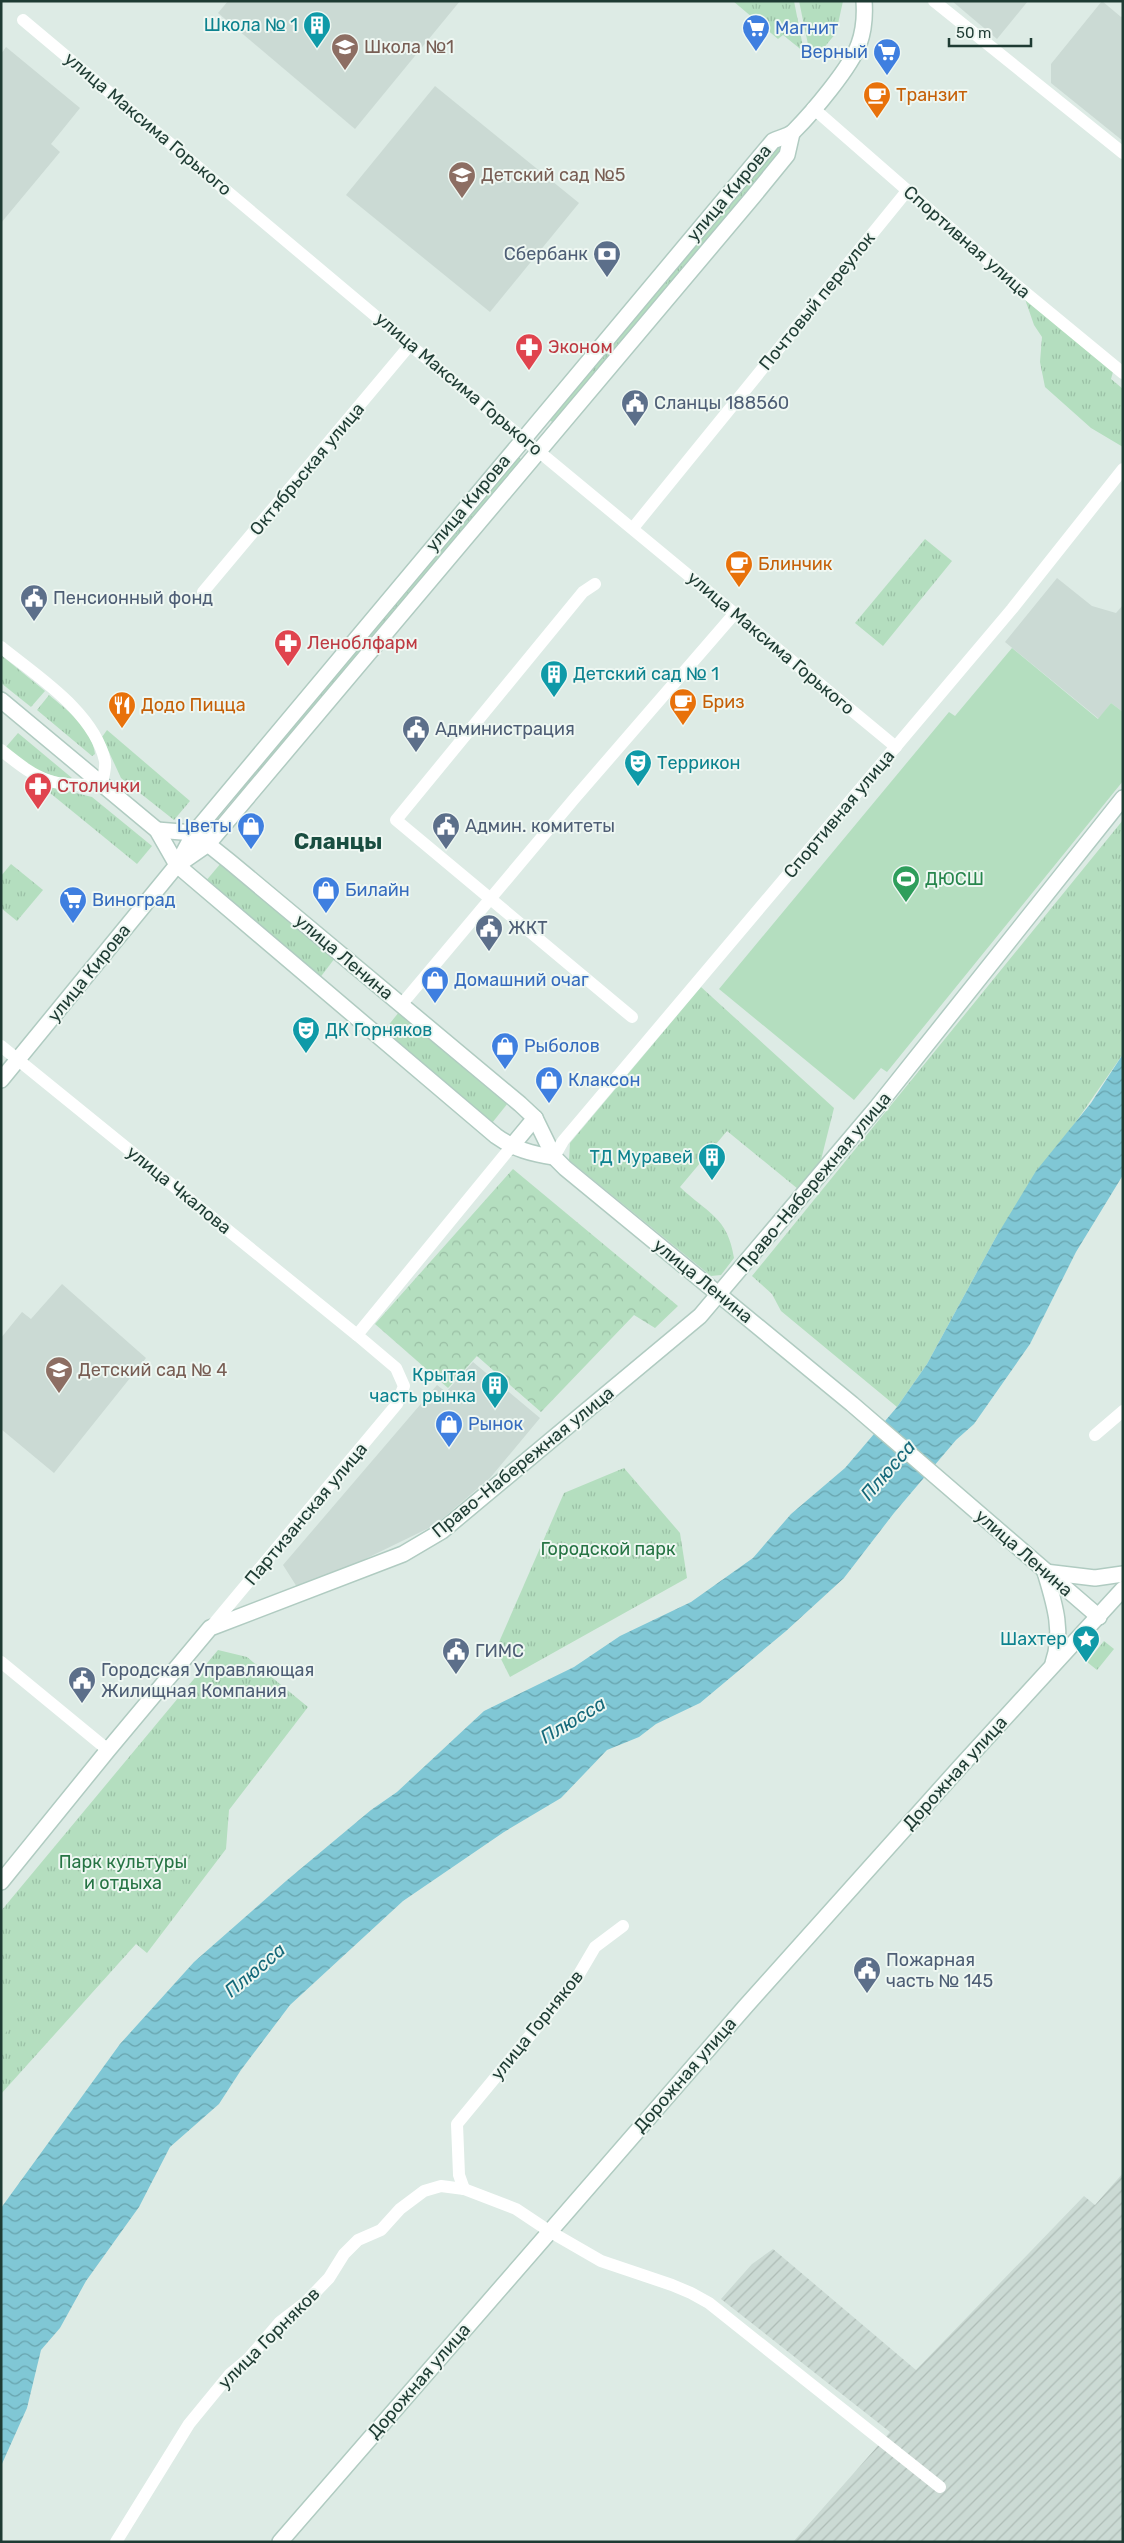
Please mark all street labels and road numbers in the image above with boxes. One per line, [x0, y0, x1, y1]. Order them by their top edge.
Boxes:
street label: улица Максима Горького [60, 47, 236, 201]
street label: улица Кирова [682, 140, 776, 246]
street label: Спортивная улица [899, 181, 1035, 303]
street label: Почтовый переулок [754, 227, 880, 375]
street label: улица Максима Горького [371, 307, 547, 461]
street label: Октябрьская улица [245, 398, 369, 540]
street label: улица Кирова [421, 450, 515, 556]
street label: улица Максима Горького [683, 566, 859, 720]
street label: Спортивная улица [779, 745, 899, 883]
street label: улица Ленина [290, 909, 398, 1005]
street label: улица Кирова [43, 920, 135, 1026]
street label: Право-Набережная улица [732, 1088, 896, 1276]
street label: улица Чкалова [122, 1141, 236, 1239]
street label: улица Ленина [649, 1234, 757, 1328]
street label: Право-Набережная улица [428, 1382, 618, 1542]
street label: Партизанская улица [240, 1438, 372, 1590]
street label: улица Ленина [971, 1505, 1077, 1601]
street label: Дорожная улица [898, 1712, 1012, 1834]
street label: улица Горняков [486, 1966, 588, 2084]
street label: Дорожная улица [629, 2013, 741, 2137]
street label: улица Горняков [214, 2283, 324, 2393]
street label: Дорожная улица [363, 2319, 475, 2443]

